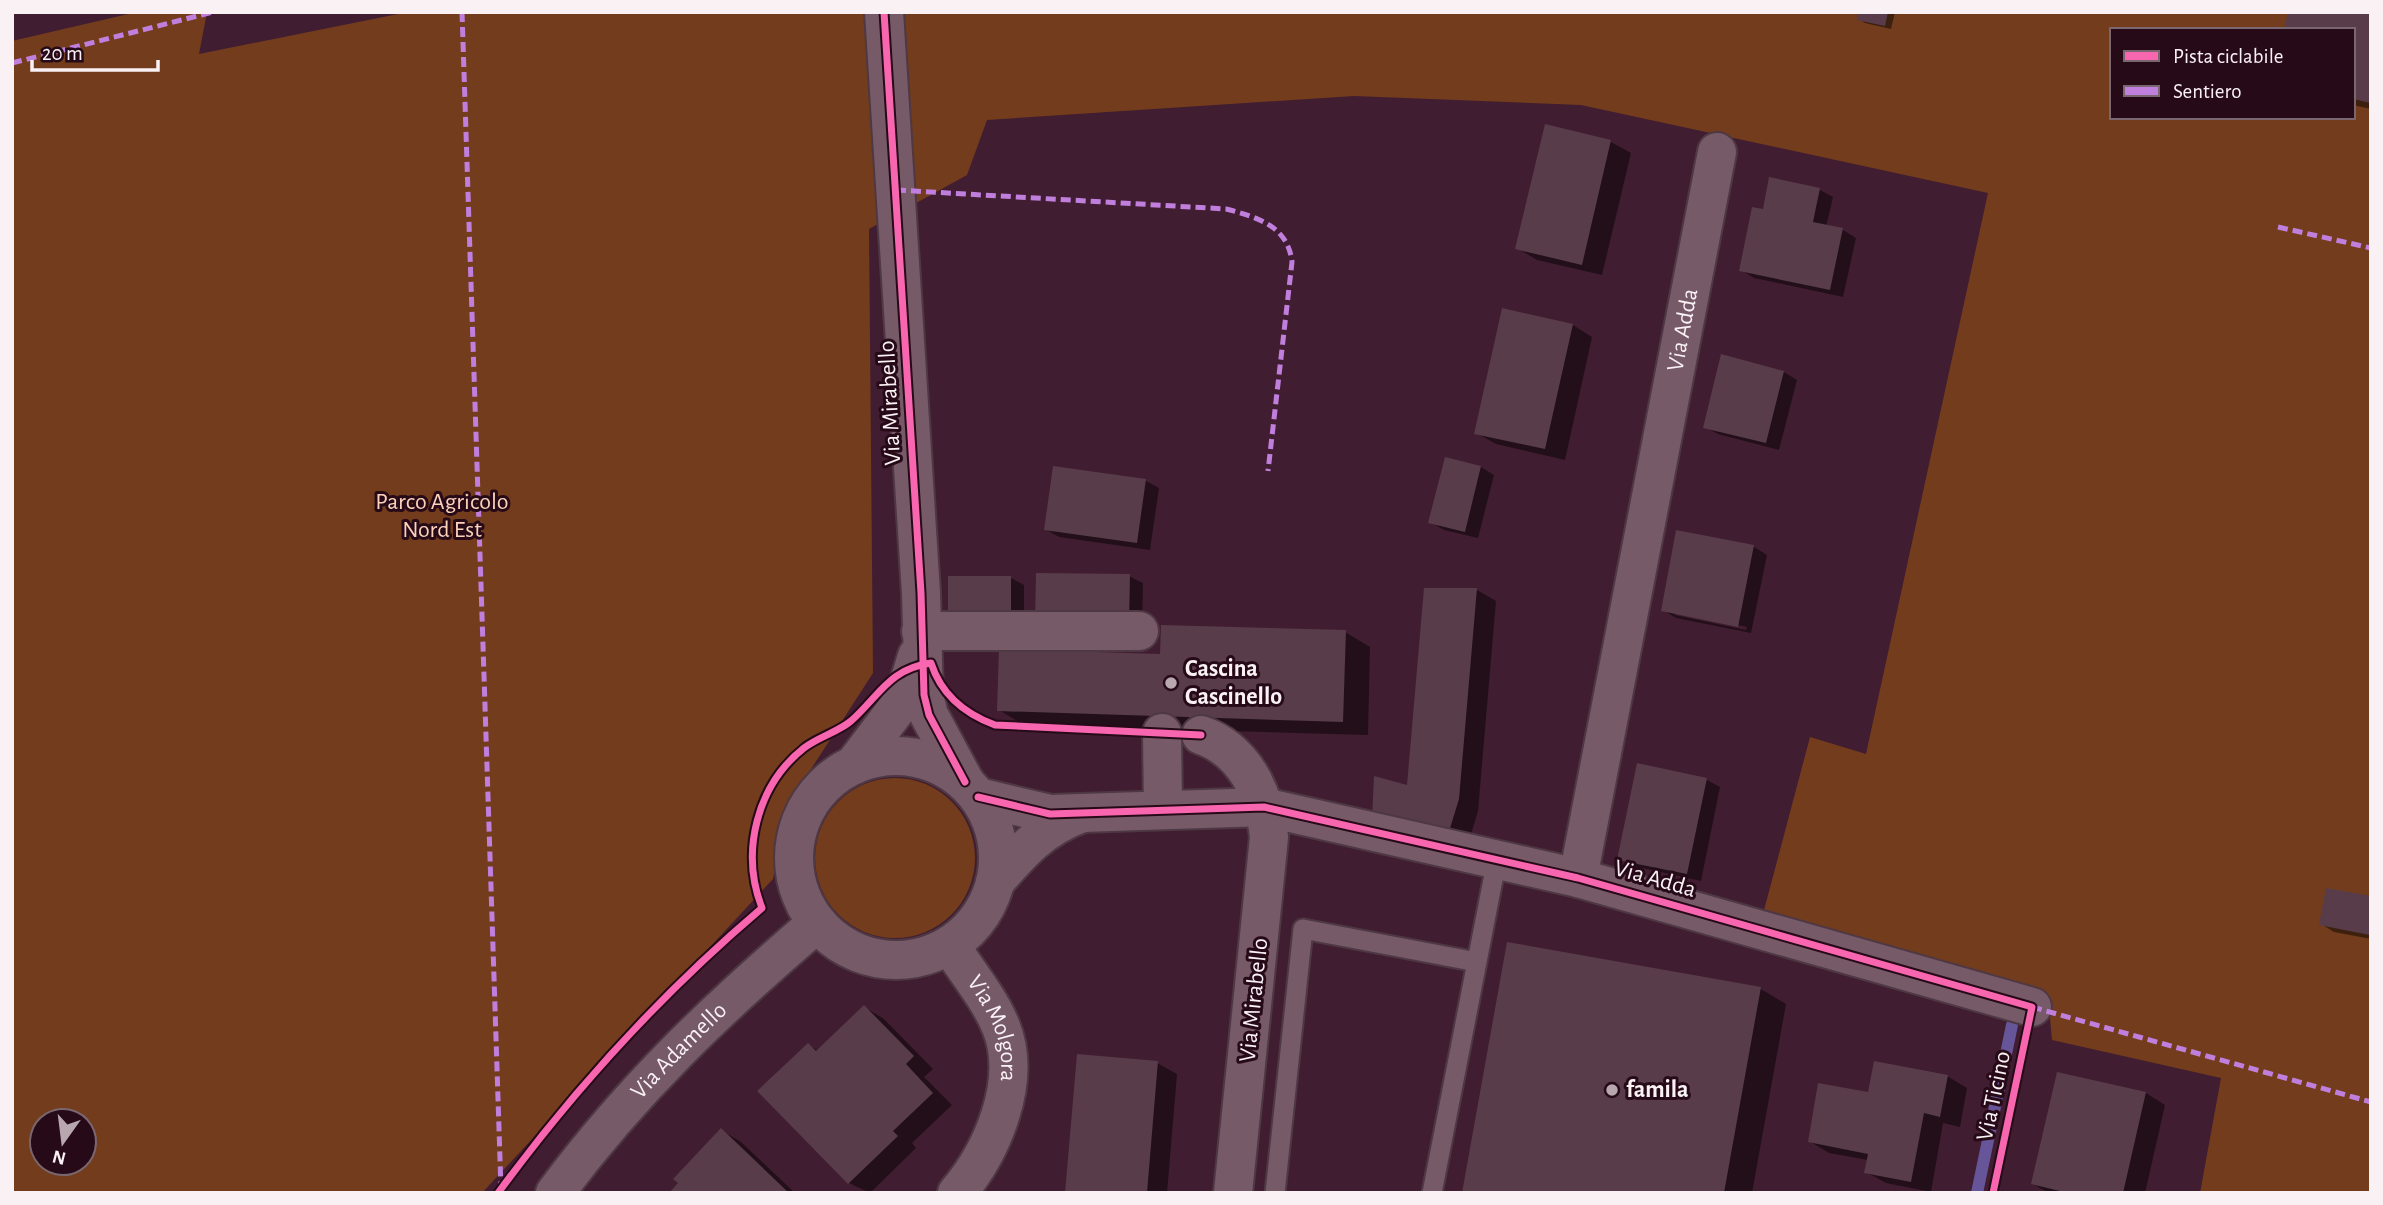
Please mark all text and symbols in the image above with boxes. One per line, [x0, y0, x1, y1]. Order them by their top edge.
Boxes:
scale bar [32, 28, 158, 72]
legend [2110, 28, 2355, 119]
text: 20 m [42, 43, 83, 64]
text: Pista ciclabile [2173, 46, 2284, 67]
text: Sentiero [2173, 81, 2242, 102]
street label: Via Adda [1663, 287, 1703, 373]
street label: Via Mirabello [875, 340, 905, 466]
park label: Parco Agricolo Nord Est [375, 490, 509, 542]
place label: Cascina Cascinello [1185, 657, 1282, 709]
marker: Cascina Cascinello [1163, 675, 1179, 691]
street label: Via Adda [1611, 856, 1699, 902]
street label: Via Mirabello [1236, 937, 1272, 1063]
street label: Via Molgora [962, 971, 1020, 1082]
street label: Via Adamello [627, 998, 732, 1104]
street label: Via Ticino [1973, 1049, 2015, 1143]
place label: famila [1626, 1078, 1689, 1102]
marker: famila [1604, 1082, 1620, 1098]
north arrow [28, 1107, 98, 1177]
text: N [51, 1146, 68, 1168]

